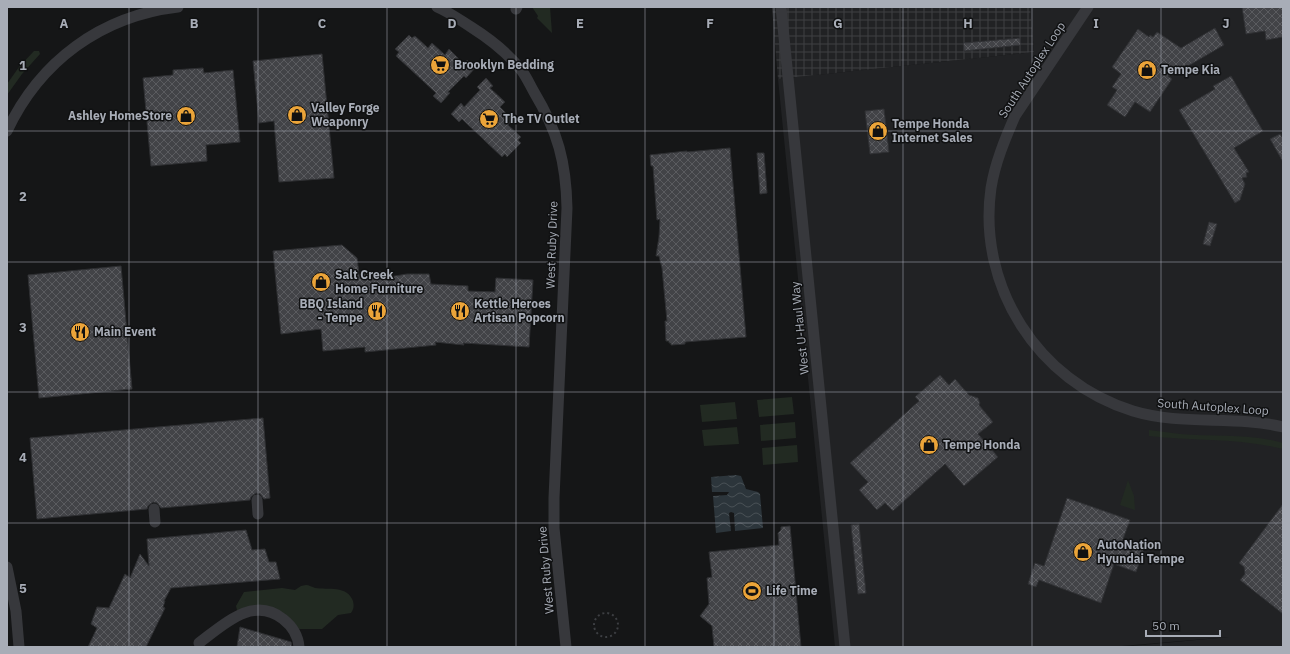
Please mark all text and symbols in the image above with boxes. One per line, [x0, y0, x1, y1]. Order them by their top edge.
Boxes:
text: A [60, 15, 69, 32]
text: B [190, 15, 199, 32]
text: C [318, 15, 327, 32]
text: D [447, 15, 457, 32]
text: E [576, 15, 584, 32]
text: F [706, 15, 714, 32]
text: G [833, 15, 843, 32]
text: H [963, 15, 973, 32]
text: I [1093, 15, 1099, 32]
text: J [1222, 15, 1230, 32]
street label: South Autoplex Loop [995, 19, 1068, 121]
supermarket icon: Brooklyn Bedding [429, 54, 451, 76]
text: 1 [19, 57, 27, 74]
place label: Brooklyn Bedding [454, 57, 554, 72]
shop icon: Tempe Kia [1136, 59, 1158, 81]
place label: Tempe Kia [1161, 62, 1220, 77]
place label: Valley Forge Weaponry [311, 100, 380, 129]
shop icon: Valley Forge Weaponry [286, 104, 308, 126]
shop icon: Ashley HomeStore [175, 105, 197, 127]
place label: Ashley HomeStore [68, 108, 172, 123]
supermarket icon: The TV Outlet [478, 108, 500, 130]
place label: The TV Outlet [503, 111, 580, 126]
place label: Tempe Honda Internet Sales [892, 116, 973, 145]
shop icon: Tempe Honda Internet Sales [867, 120, 889, 142]
text: 2 [19, 188, 27, 205]
street label: West Ruby Drive [542, 200, 561, 289]
place label: Salt Creek Home Furniture [335, 267, 424, 296]
shop icon: Salt Creek Home Furniture [310, 271, 332, 293]
street label: West U-Haul Way [787, 281, 812, 375]
place label: BBQ Island - Tempe [300, 296, 363, 325]
place label: Kettle Heroes Artisan Popcorn [474, 296, 565, 325]
restaurant icon: BBQ Island - Tempe [366, 300, 388, 322]
restaurant icon: Kettle Heroes Artisan Popcorn [449, 300, 471, 322]
text: 3 [19, 319, 27, 336]
restaurant icon: Main Event [69, 321, 91, 343]
place label: Main Event [94, 324, 157, 339]
street label: South Autoplex Loop [1157, 395, 1269, 418]
shop icon: Tempe Honda [918, 434, 940, 456]
place label: Tempe Honda [943, 437, 1020, 452]
text: 4 [19, 449, 27, 466]
street label: West Ruby Drive [534, 525, 557, 615]
place label: AutoNation Hyundai Tempe [1097, 537, 1185, 566]
shop icon: AutoNation Hyundai Tempe [1072, 541, 1094, 563]
text: 5 [19, 580, 27, 597]
sports icon: Life Time [741, 580, 763, 602]
place label: Life Time [766, 583, 818, 598]
scale bar [1146, 612, 1220, 638]
text: 50 m [1152, 618, 1180, 633]

